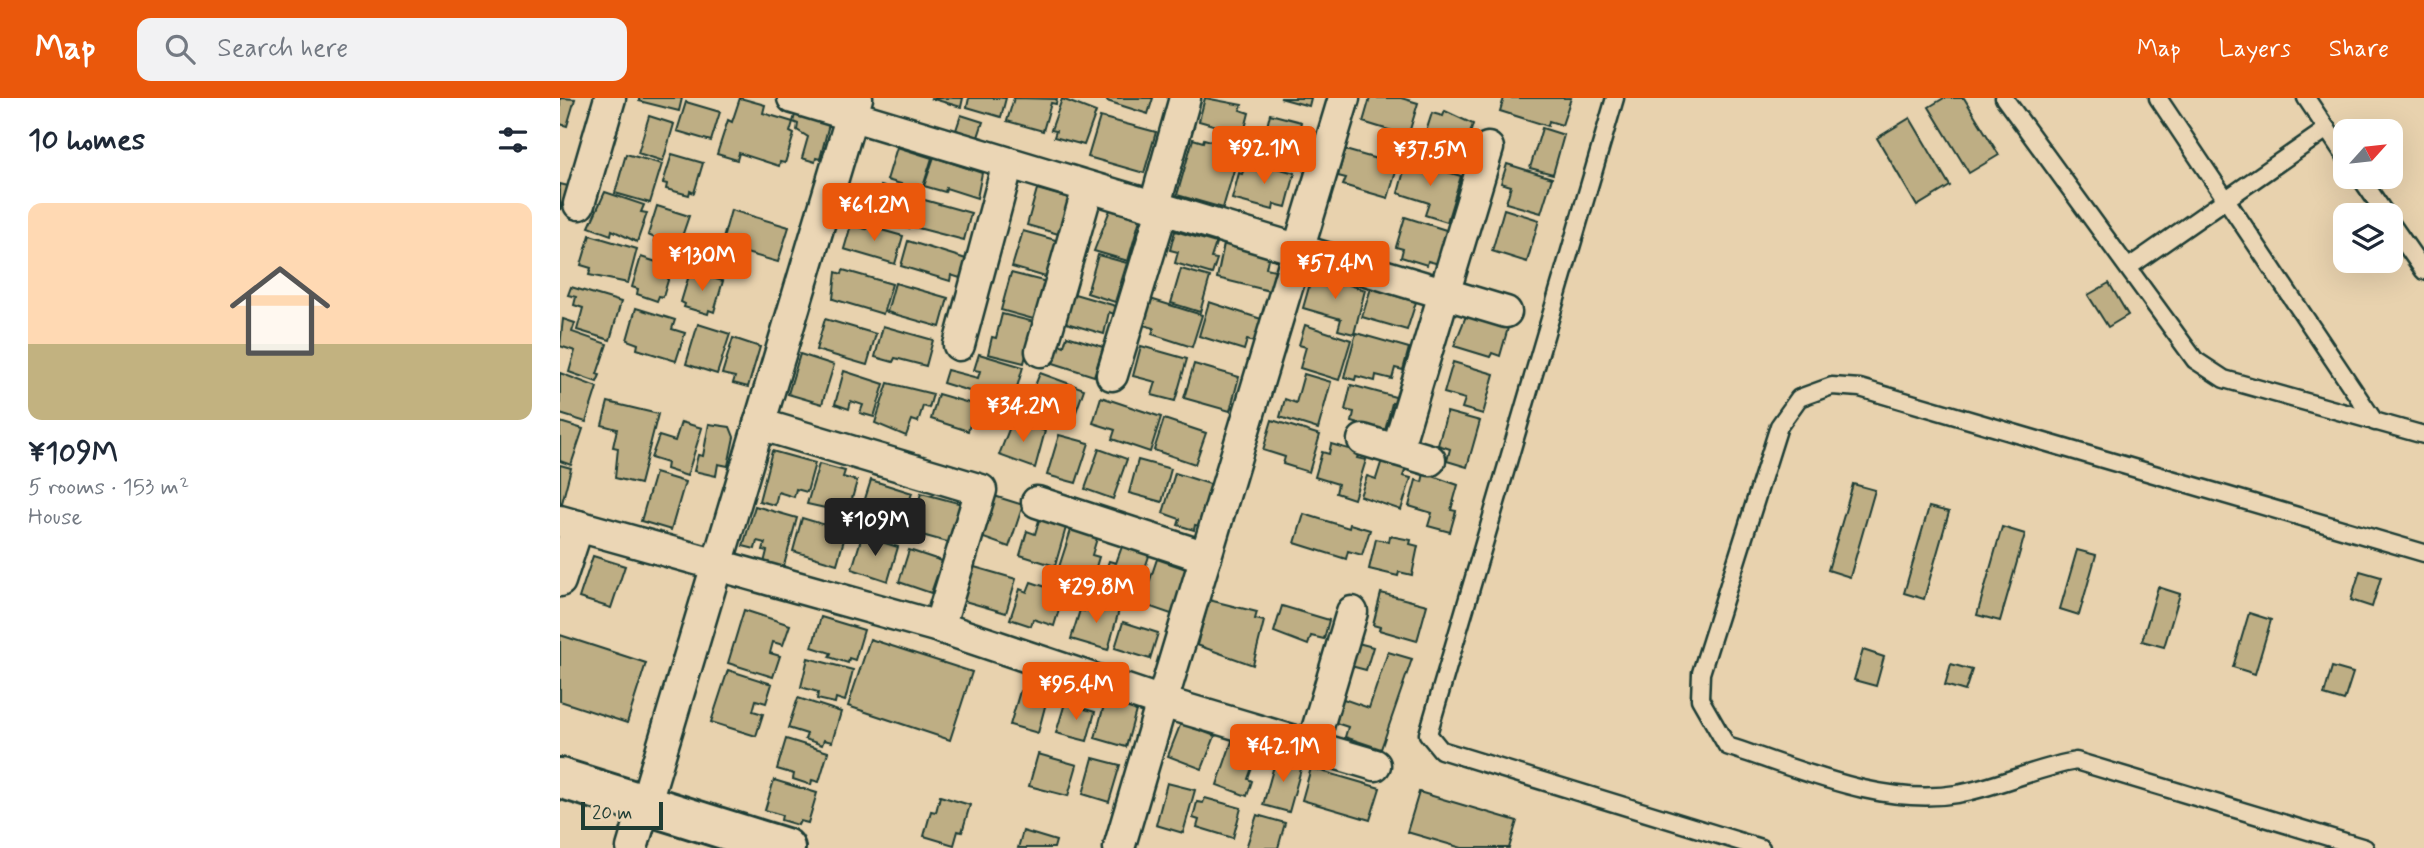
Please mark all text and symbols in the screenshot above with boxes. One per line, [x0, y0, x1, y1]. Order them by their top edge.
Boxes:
search box [137, 18, 627, 81]
text: Map [35, 27, 95, 71]
icon: search [161, 30, 199, 68]
text: Search here [217, 32, 348, 66]
text: Map [2137, 34, 2181, 65]
text: Layers [2219, 34, 2291, 65]
text: Share [2329, 34, 2389, 65]
north arrow [2333, 119, 2403, 189]
map controls [2333, 119, 2403, 273]
text: 10 homes [28, 121, 145, 160]
icon: filters [494, 121, 532, 159]
pin: ¥92.1M [1207, 126, 1321, 186]
pin: ¥37.5M [1373, 129, 1487, 188]
text: ¥92.1M [1228, 134, 1300, 164]
text: ¥37.5M [1393, 136, 1467, 166]
pin: ¥61.2M [817, 184, 931, 243]
text: ¥61.2M [838, 191, 910, 221]
button: layers [2333, 203, 2403, 273]
pin: ¥130M [653, 234, 751, 293]
text: ¥130M [668, 241, 736, 271]
pin: ¥57.4M [1278, 242, 1392, 301]
icon: home [217, 248, 343, 374]
text: ¥57.4M [1297, 249, 1373, 279]
pin: ¥34.2M [966, 384, 1080, 444]
text: ¥34.2M [986, 392, 1060, 422]
text: ¥109M [28, 434, 118, 473]
text: 5 rooms · 153 m² [28, 473, 189, 503]
pin: ¥109M [826, 498, 924, 558]
text: House [28, 503, 82, 533]
text: ¥109M [841, 506, 909, 536]
pin: ¥29.8M [1039, 566, 1153, 625]
text: ¥29.8M [1058, 573, 1134, 603]
pin: ¥95.4M [1019, 662, 1133, 722]
text: ¥95.4M [1038, 670, 1114, 700]
pin: ¥42.1M [1226, 724, 1340, 784]
text: ¥42.1M [1246, 732, 1320, 762]
scale bar [581, 799, 663, 831]
text: 20 m [592, 801, 632, 826]

